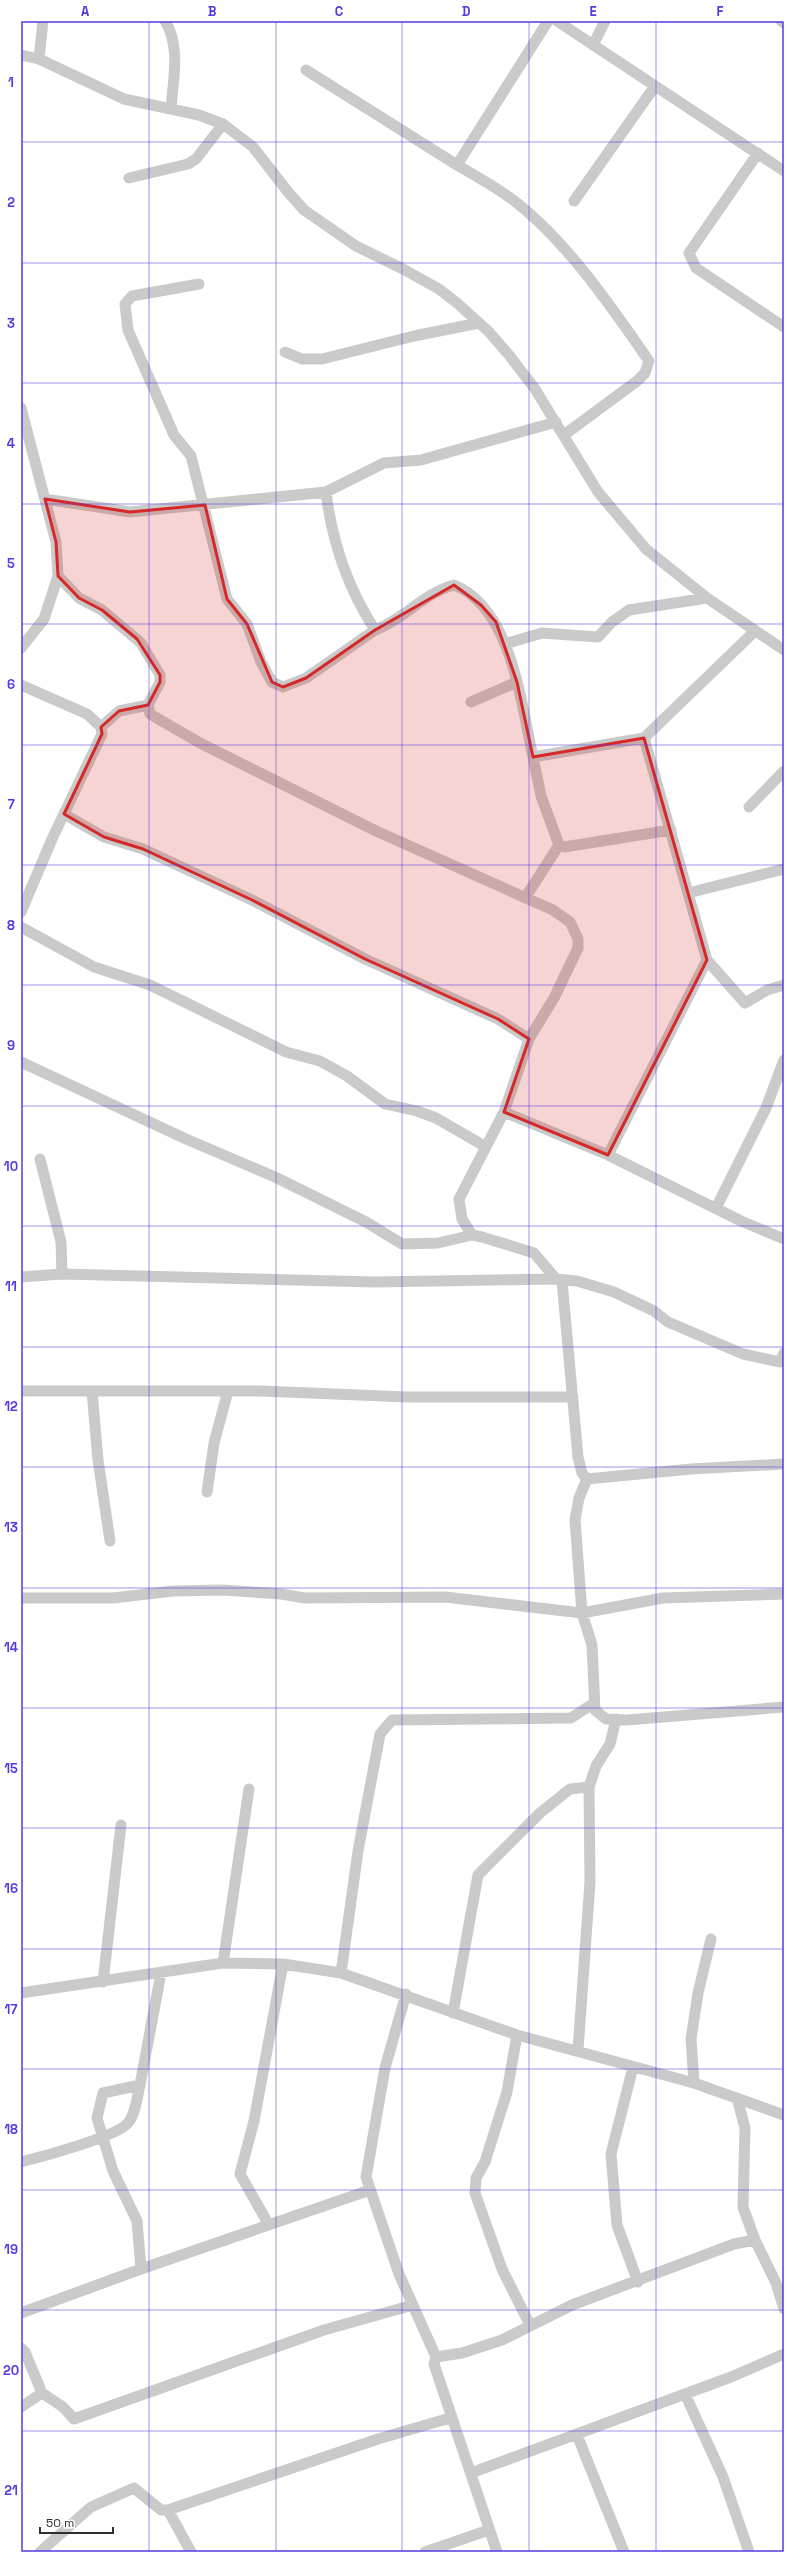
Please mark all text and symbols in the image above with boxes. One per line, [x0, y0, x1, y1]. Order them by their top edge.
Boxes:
text: A [81, 3, 90, 20]
text: B [208, 3, 217, 20]
text: C [335, 3, 343, 20]
text: D [462, 3, 471, 20]
text: E [589, 3, 597, 20]
text: F [717, 3, 724, 20]
text: 1 [8, 74, 14, 91]
text: 2 [7, 194, 15, 211]
text: 3 [7, 315, 15, 332]
text: 4 [7, 435, 15, 452]
text: 5 [7, 555, 15, 572]
text: 6 [7, 676, 15, 693]
text: 7 [7, 796, 15, 813]
text: 8 [7, 917, 15, 934]
text: 9 [7, 1037, 15, 1054]
text: 10 [4, 1158, 18, 1175]
text: 11 [5, 1278, 17, 1295]
text: 12 [4, 1398, 18, 1415]
text: 13 [4, 1519, 18, 1536]
text: 14 [4, 1639, 18, 1656]
text: 15 [4, 1760, 18, 1777]
text: 16 [4, 1880, 18, 1897]
text: 17 [4, 2001, 18, 2018]
text: 18 [4, 2121, 18, 2138]
text: 19 [4, 2241, 18, 2258]
text: 20 [3, 2362, 19, 2379]
text: 21 [4, 2482, 18, 2499]
scale bar [40, 2509, 113, 2535]
text: 50 m [46, 2515, 74, 2531]

